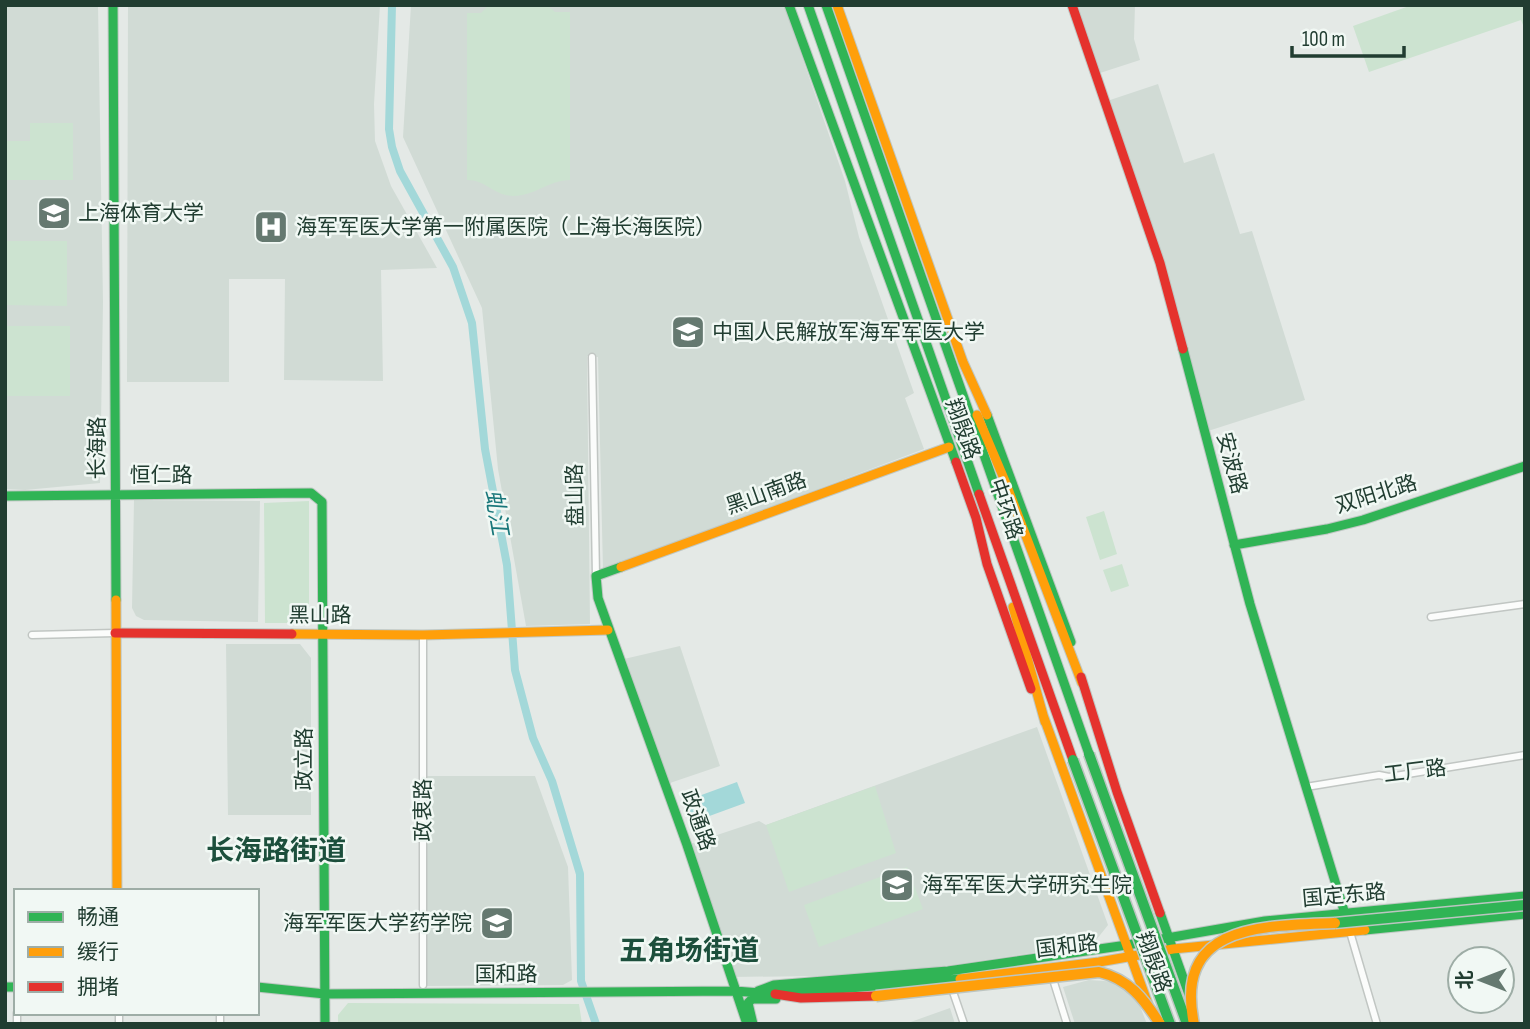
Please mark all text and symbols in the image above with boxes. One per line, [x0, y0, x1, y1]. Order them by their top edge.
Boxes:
scale bar [1292, 14, 1404, 58]
text: 100 m [1302, 27, 1345, 52]
school or university icon: 上海体育大学 [35, 194, 73, 232]
place label: 上海体育大学 [78, 201, 204, 226]
hospital icon: 海军军医大学第一附属医院（上海长海医院） [252, 208, 290, 246]
place label: 海军军医大学第一附属医院（上海长海医院） [296, 215, 716, 240]
school or university icon: 中国人民解放军海军军医大学 [669, 313, 707, 351]
place label: 中国人民解放军海军军医大学 [712, 320, 985, 345]
street label: 翔殷路 [940, 395, 985, 463]
street label: 长海路 [85, 417, 110, 480]
street label: 安波路 [1211, 429, 1252, 497]
street label: 恒仁路 [130, 463, 193, 488]
street label: 盘山路 [562, 463, 589, 527]
street label: 黑山南路 [722, 467, 810, 520]
street label: 双阳北路 [1332, 470, 1420, 519]
street label: 中环路 [983, 475, 1028, 543]
water label: 虬江 [478, 487, 514, 540]
street label: 黑山路 [289, 603, 352, 628]
street label: 政立路 [292, 728, 317, 791]
street label: 工厂路 [1382, 755, 1448, 788]
street label: 政衷路 [411, 779, 436, 842]
street label: 政通路 [675, 786, 720, 854]
district label: 长海路街道 [206, 835, 346, 868]
school or university icon: 海军军医大学研究生院 [878, 866, 916, 904]
place label: 海军军医大学研究生院 [922, 873, 1132, 898]
street label: 国定东路 [1301, 879, 1387, 912]
legend [14, 889, 259, 1015]
school or university icon: 海军军医大学药学院 [478, 904, 516, 942]
text: 畅通 [77, 905, 119, 930]
place label: 海军军医大学药学院 [283, 911, 472, 936]
street label: 翔殷路 [1131, 928, 1176, 996]
street label: 国和路 [1034, 930, 1100, 963]
district label: 五角场街道 [619, 935, 759, 968]
text: 缓行 [77, 940, 119, 965]
north arrow [1446, 945, 1516, 1015]
street label: 国和路 [475, 962, 538, 987]
text: 北 [1454, 970, 1477, 990]
text: 拥堵 [77, 975, 119, 1000]

